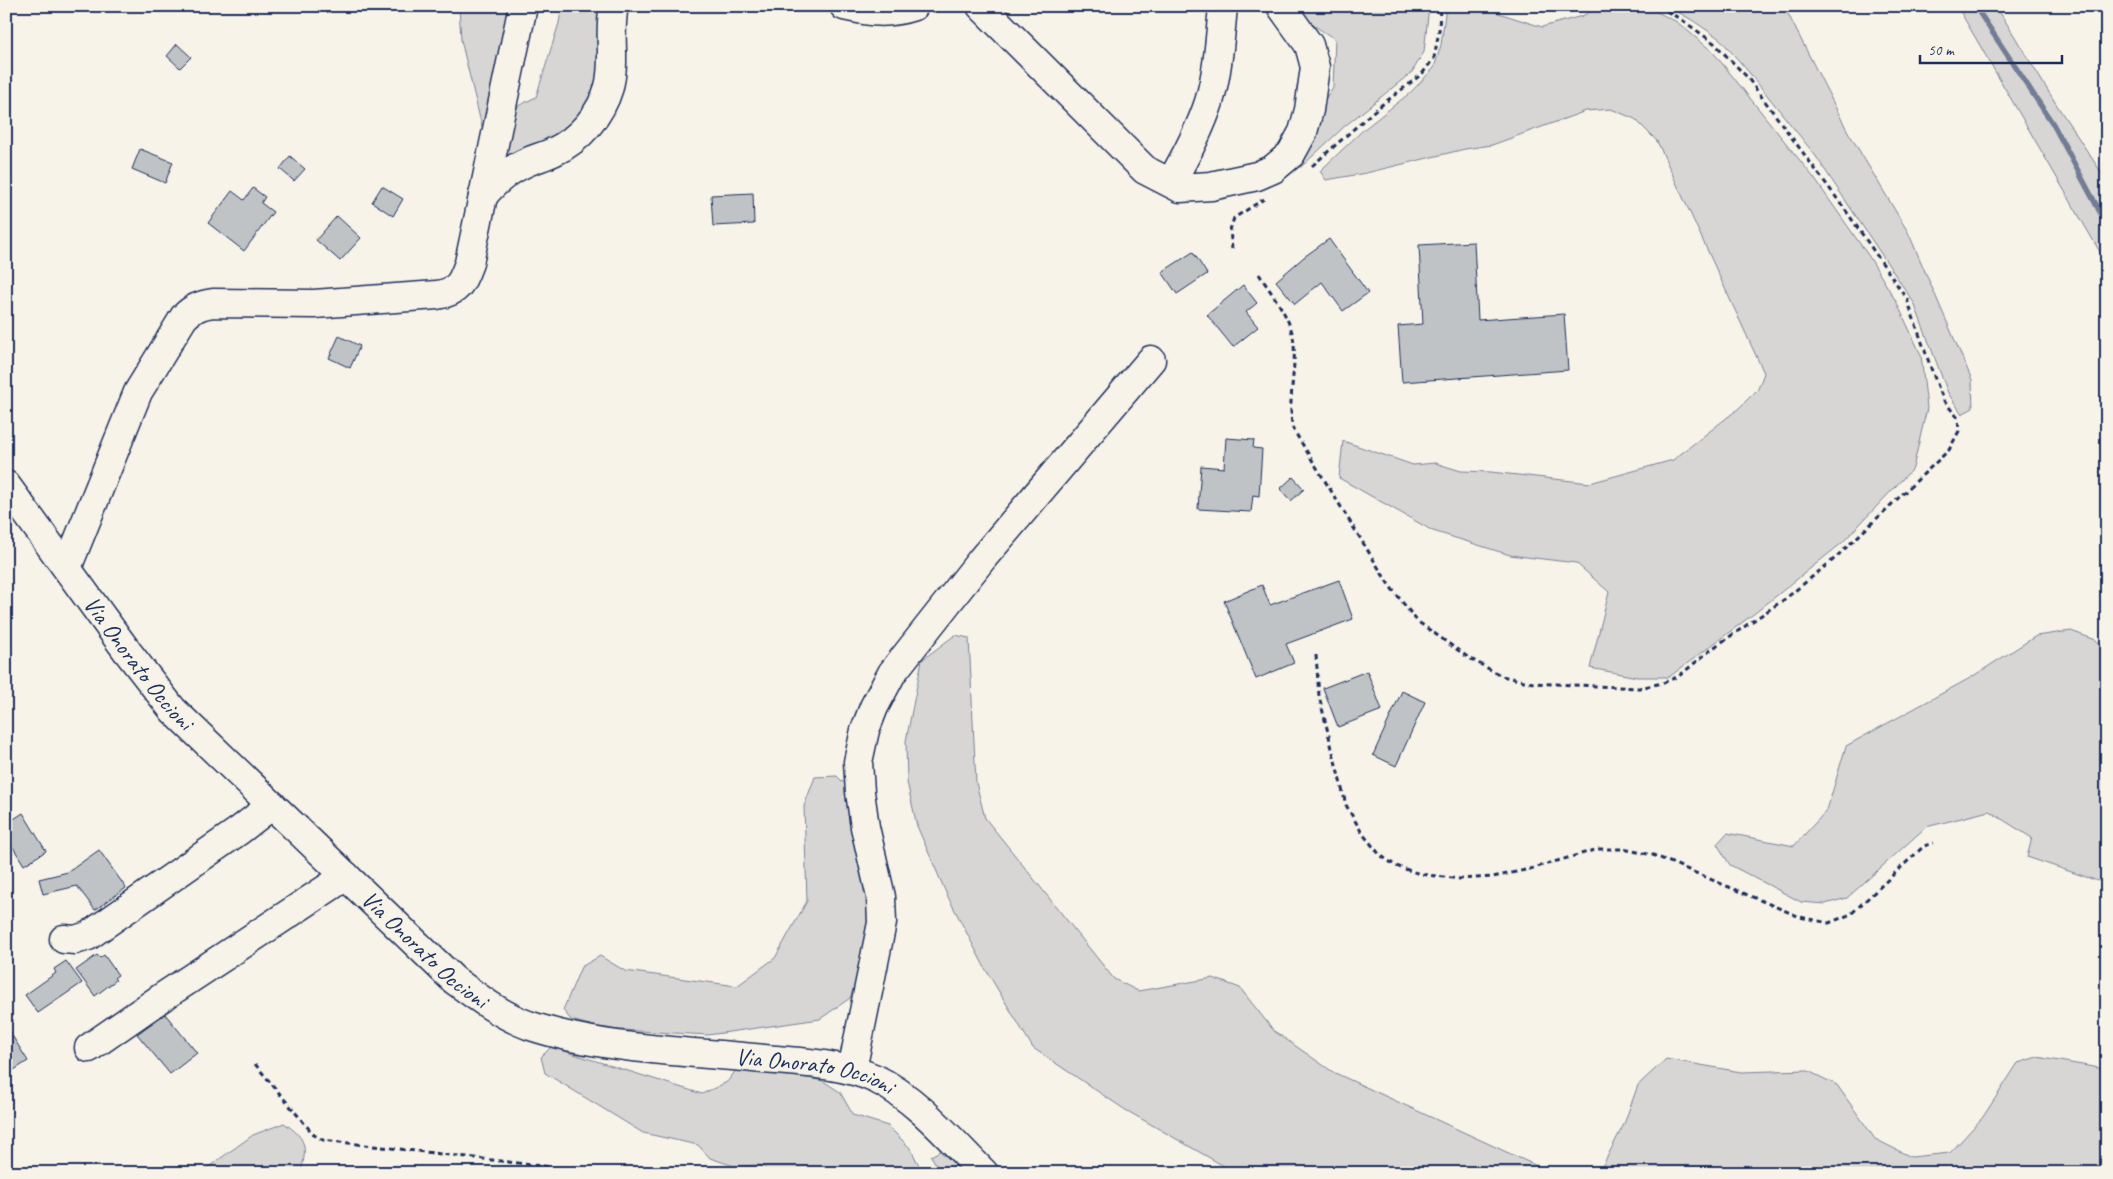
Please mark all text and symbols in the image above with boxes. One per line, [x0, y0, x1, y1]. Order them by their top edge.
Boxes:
scale bar [1920, 32, 2063, 64]
text: 50 m [1928, 41, 1955, 60]
street label: Via Onorato Occioni [77, 590, 201, 738]
street label: Via Onorato Occioni [355, 884, 496, 1016]
street label: Via Onorato Occioni [734, 1041, 902, 1102]

